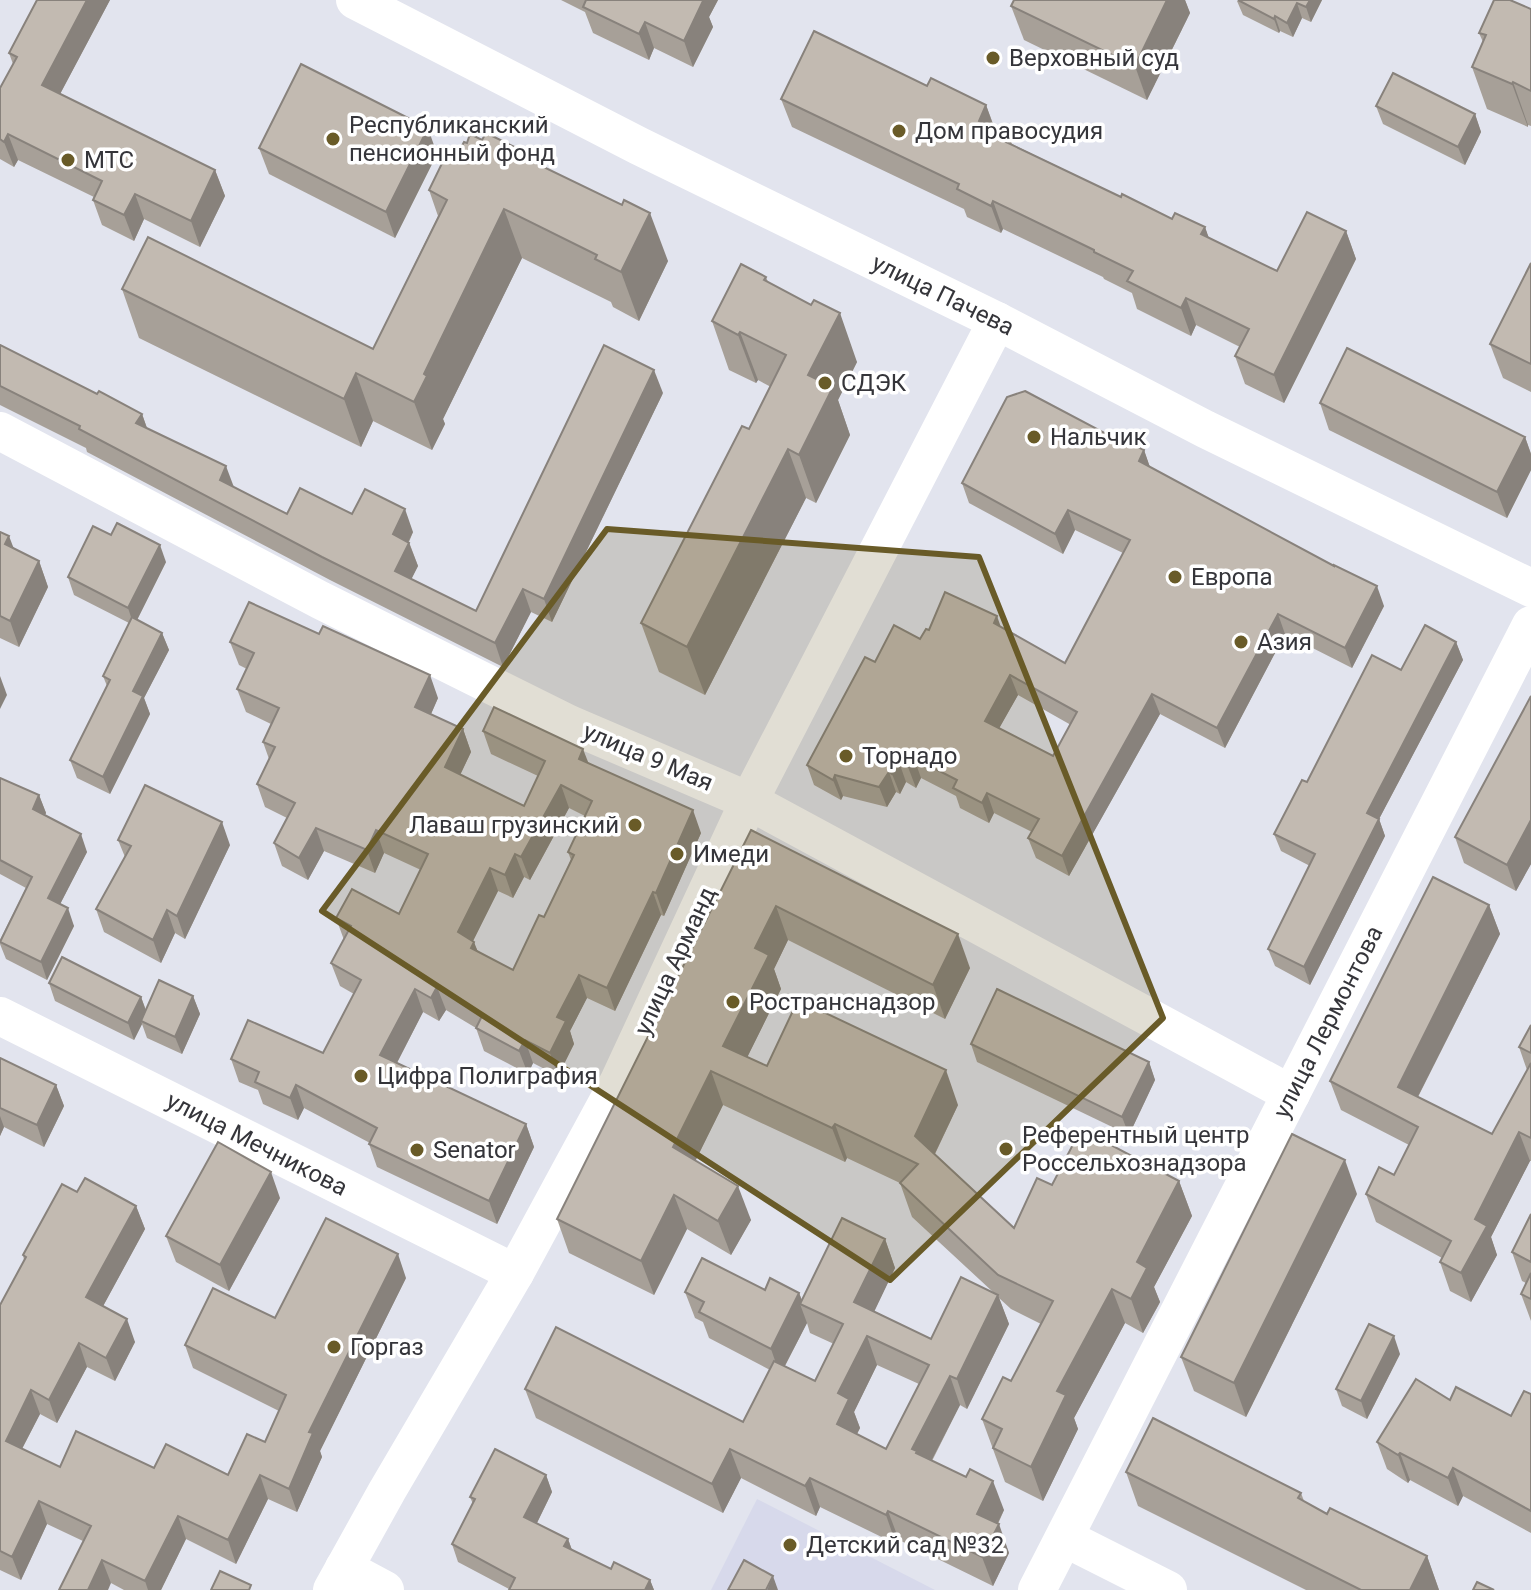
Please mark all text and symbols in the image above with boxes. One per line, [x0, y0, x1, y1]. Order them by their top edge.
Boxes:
place label: Верховный суд [1009, 44, 1179, 72]
marker: Верховный суд [984, 49, 1002, 67]
place label: Республиканский пенсионный фонд [349, 111, 555, 167]
place label: Дом правосудия [915, 117, 1103, 145]
marker: Дом правосудия [890, 122, 908, 140]
marker: Республиканский пенсионный фонд [324, 130, 342, 148]
place label: МТС [84, 146, 134, 174]
marker: МТС [59, 151, 77, 169]
street label: улица Пачева [867, 249, 1019, 341]
place label: СДЭК [841, 369, 907, 397]
marker: СДЭК [816, 374, 834, 392]
place label: Нальчик [1050, 423, 1147, 451]
marker: Нальчик [1025, 428, 1043, 446]
place label: Европа [1191, 563, 1272, 591]
marker: Европа [1166, 568, 1184, 586]
place label: Азия [1257, 628, 1312, 656]
marker: Азия [1232, 633, 1250, 651]
street label: улица 9 Мая [579, 717, 717, 797]
place label: Торнадо [862, 742, 957, 770]
marker: Торнадо [837, 747, 855, 765]
place label: Лаваш грузинский [409, 811, 619, 839]
marker: Лаваш грузинский [626, 816, 644, 834]
place label: Имеди [693, 840, 769, 868]
marker: Имеди [668, 845, 686, 863]
street label: улица Арманд [628, 883, 722, 1039]
street label: улица Лермонтова [1267, 921, 1389, 1123]
place label: Ространснадзор [749, 988, 935, 1016]
marker: Ространснадзор [724, 993, 742, 1011]
place label: Цифра Полиграфия [377, 1062, 598, 1090]
marker: Цифра Полиграфия [352, 1067, 370, 1085]
street label: улица Мечникова [162, 1086, 352, 1202]
place label: Референтный центр Россельхознадзора [1022, 1121, 1250, 1177]
place label: Senator [433, 1136, 516, 1164]
marker: Референтный центр Россельхознадзора [997, 1140, 1015, 1158]
marker: Senator [408, 1141, 426, 1159]
place label: Горгаз [350, 1333, 424, 1361]
marker: Горгаз [325, 1338, 343, 1356]
place label: Детский сад №32 [806, 1531, 1004, 1559]
marker: Детский сад №32 [781, 1536, 799, 1554]

